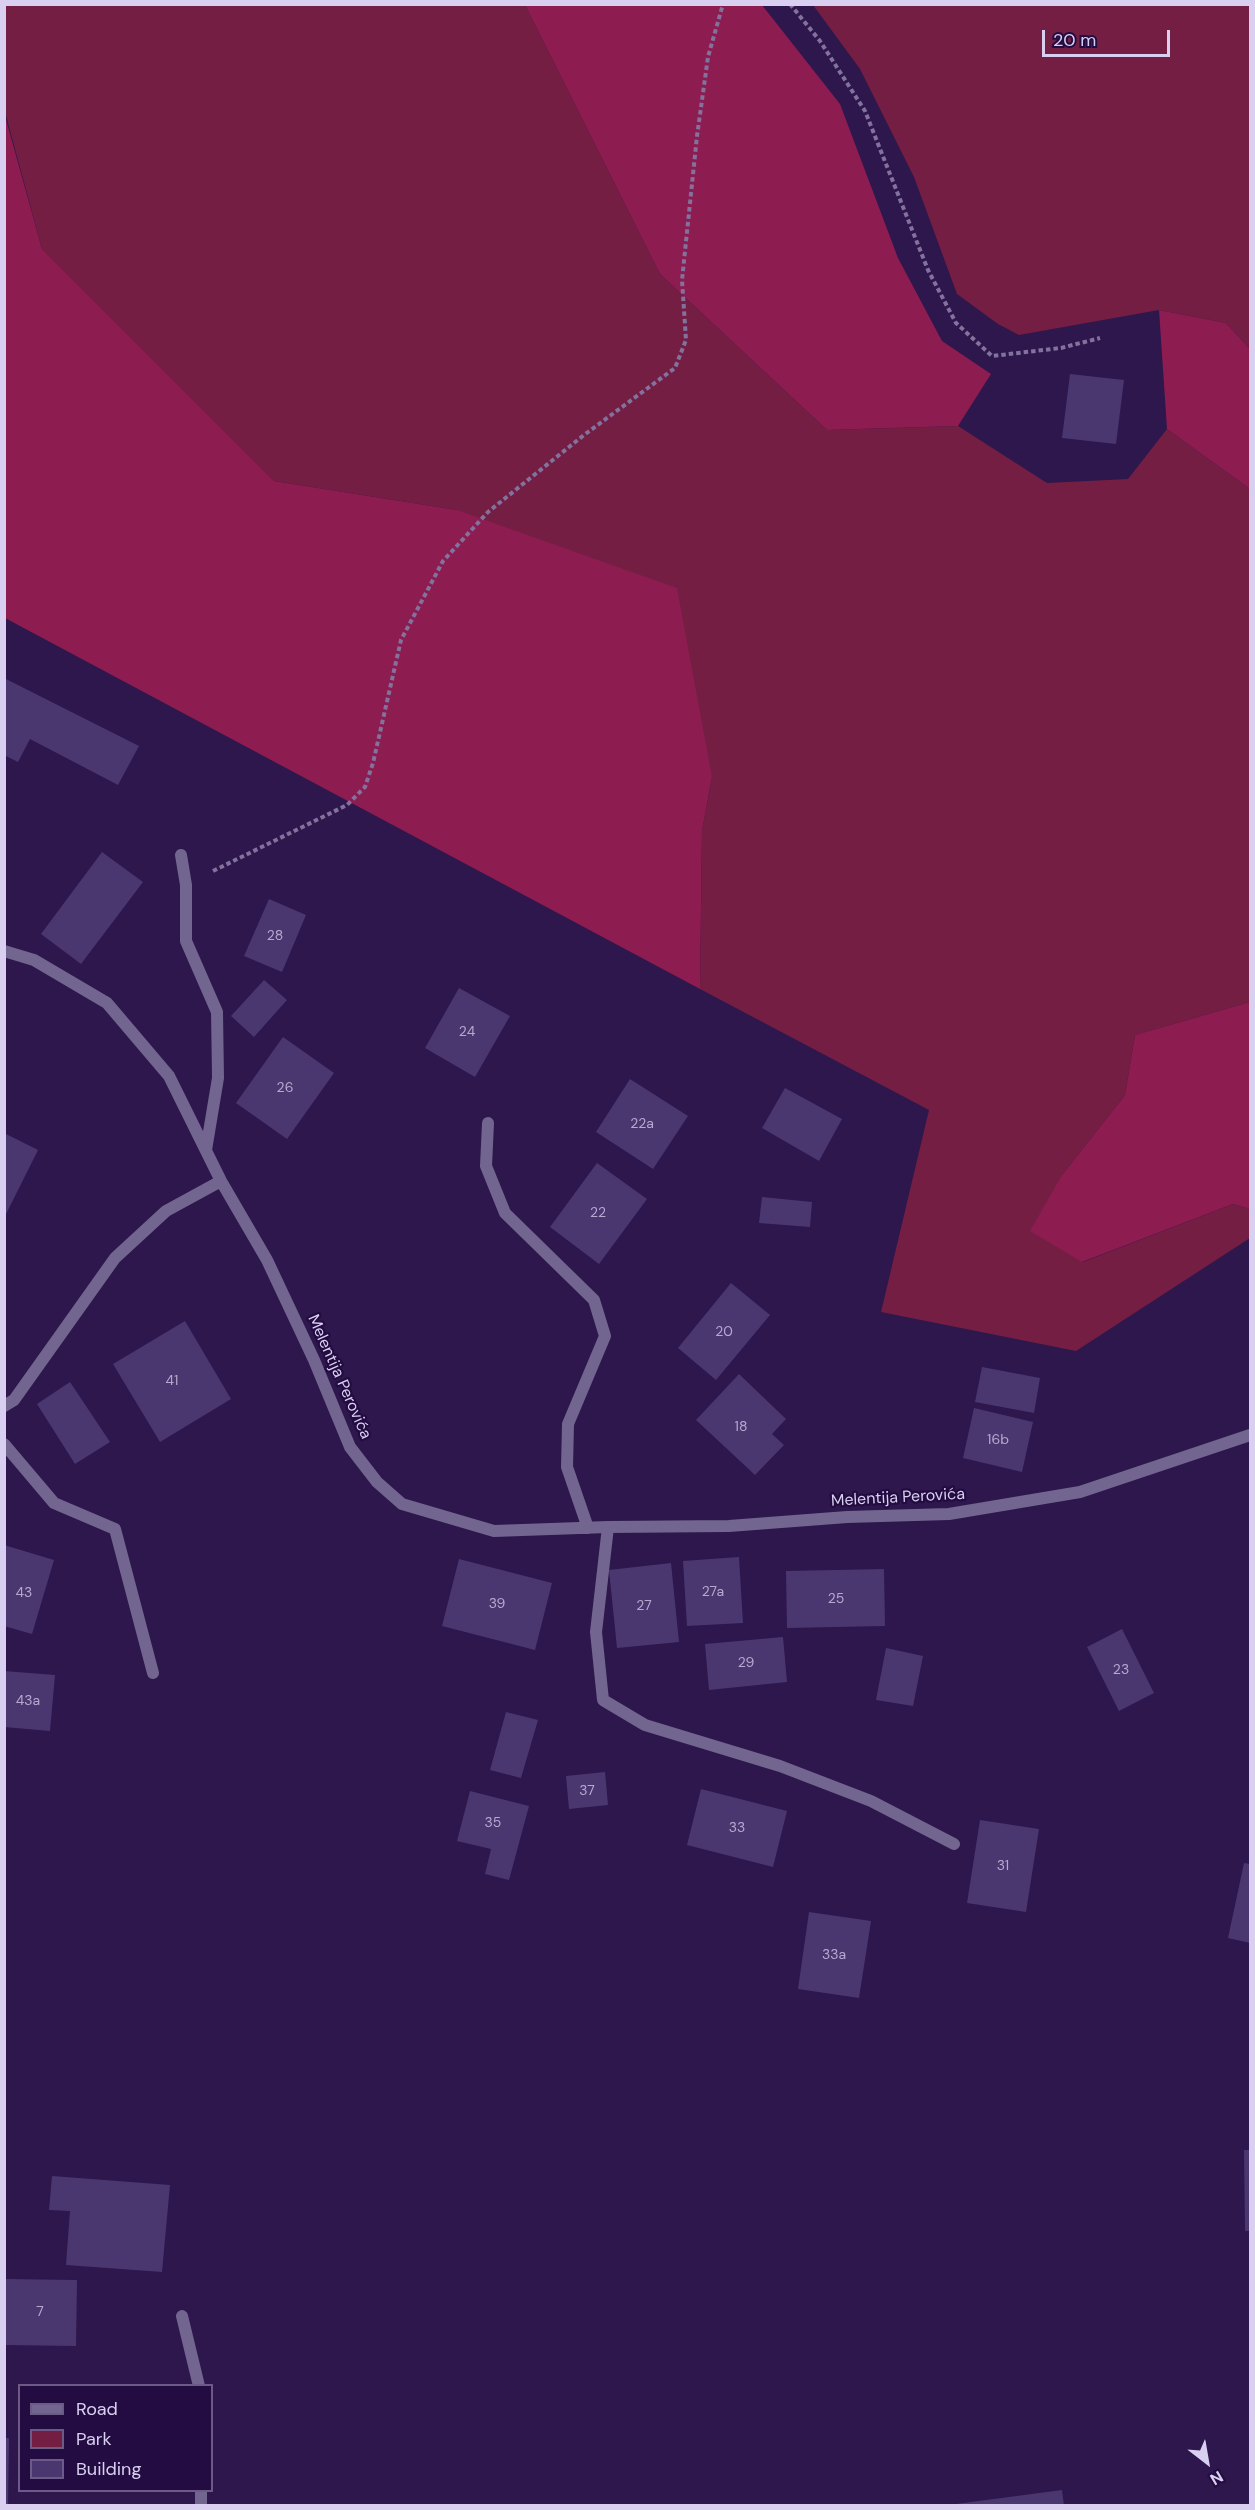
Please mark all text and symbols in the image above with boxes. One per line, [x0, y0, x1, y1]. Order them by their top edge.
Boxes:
scale bar [1045, 18, 1172, 56]
text: 20 m [1053, 28, 1096, 52]
house number: 28 [267, 928, 283, 944]
house number: 24 [459, 1024, 475, 1040]
house number: 26 [277, 1080, 293, 1096]
house number: 22a [630, 1116, 654, 1132]
house number: 22 [590, 1205, 606, 1221]
street label: Melentija Perovića [303, 1312, 375, 1442]
house number: 20 [715, 1324, 733, 1340]
house number: 41 [166, 1373, 178, 1389]
house number: 18 [735, 1419, 747, 1435]
house number: 16b [987, 1432, 1009, 1448]
street label: Melentija Perovića [831, 1485, 965, 1511]
house number: 27a [702, 1584, 724, 1600]
house number: 43 [16, 1585, 32, 1601]
house number: 25 [828, 1591, 844, 1607]
house number: 39 [489, 1596, 505, 1612]
house number: 27 [636, 1598, 652, 1614]
house number: 29 [738, 1655, 754, 1671]
house number: 23 [1113, 1662, 1129, 1678]
house number: 43a [16, 1693, 40, 1709]
house number: 37 [579, 1783, 595, 1799]
house number: 35 [485, 1815, 501, 1831]
house number: 33 [729, 1820, 745, 1836]
house number: 31 [997, 1858, 1009, 1874]
house number: 33a [822, 1947, 846, 1963]
house number: 7 [36, 2304, 44, 2320]
legend [18, 2384, 213, 2492]
text: Road [76, 2397, 118, 2421]
text: Park [76, 2427, 112, 2451]
north arrow [1177, 2432, 1237, 2492]
text: Building [76, 2457, 141, 2481]
text: N [1206, 2466, 1227, 2490]

